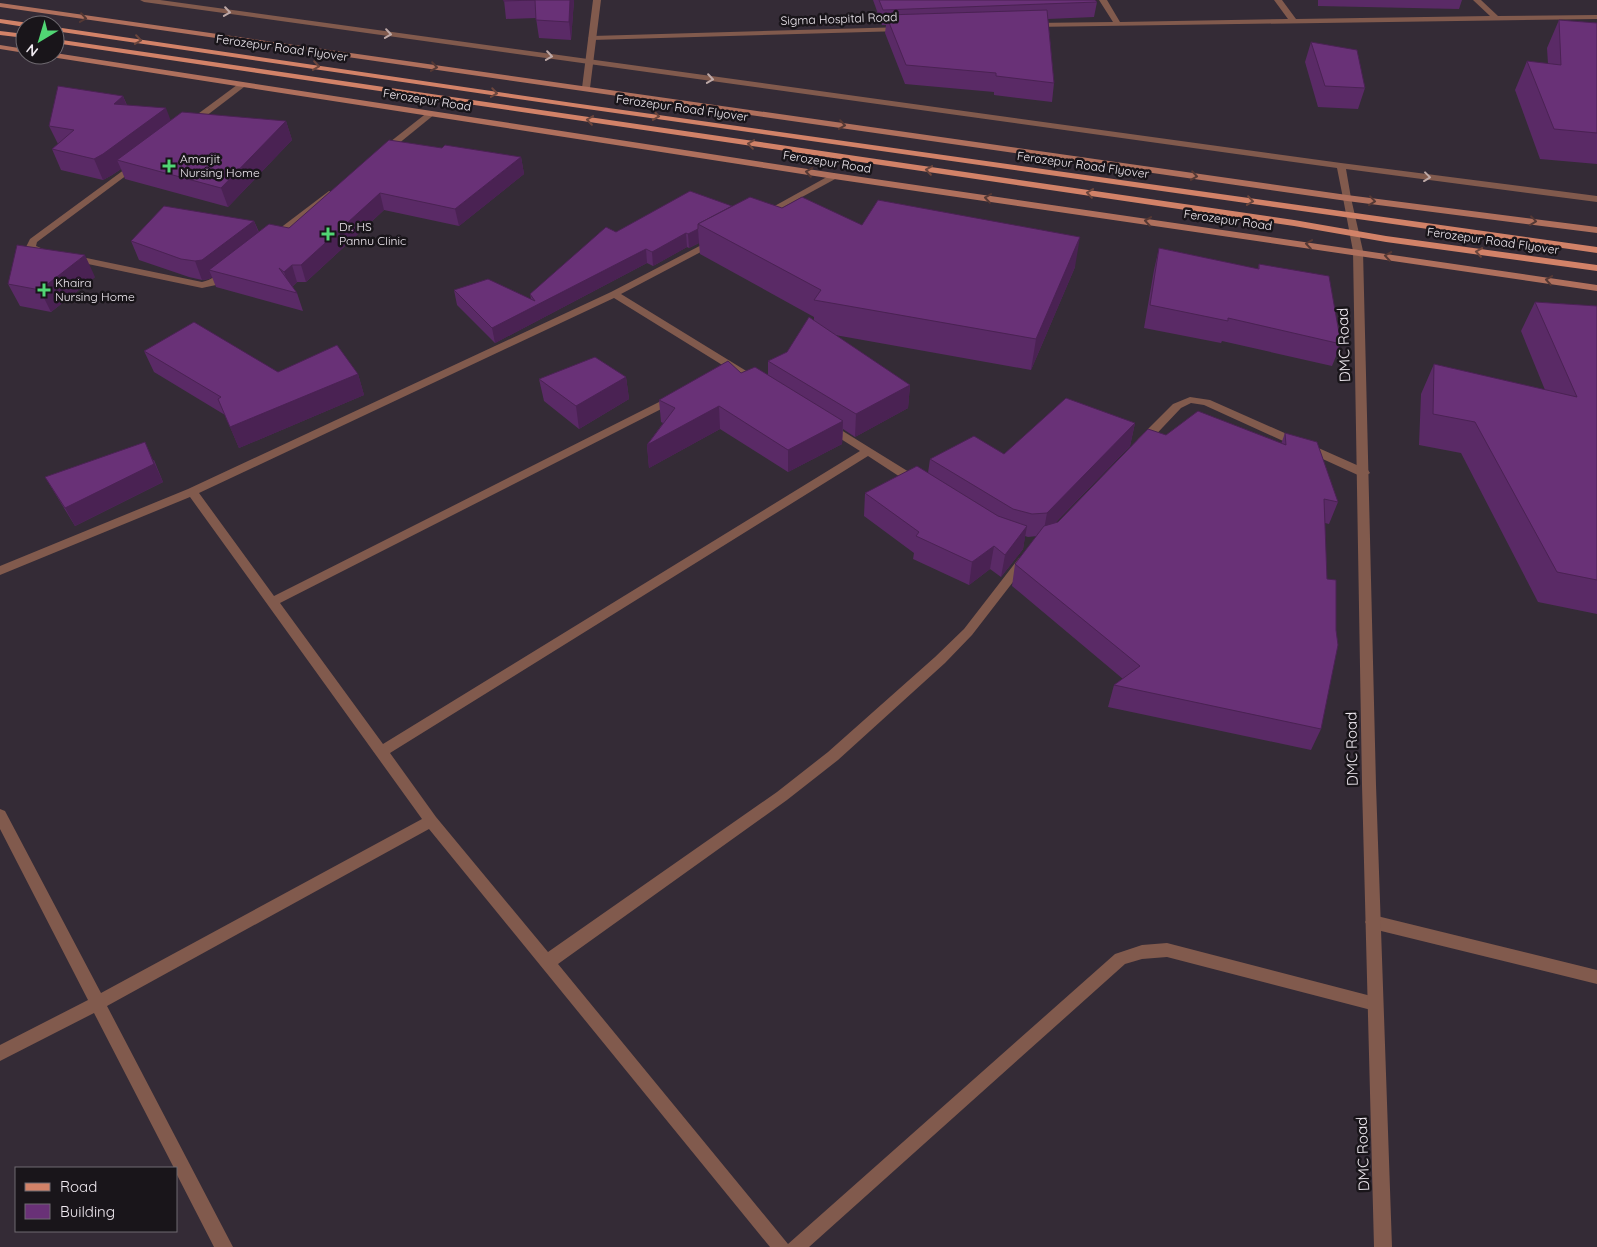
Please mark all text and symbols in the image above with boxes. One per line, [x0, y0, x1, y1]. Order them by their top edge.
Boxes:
one-way arrow [223, 6, 231, 16]
street label: Sigma Hospital Road [780, 9, 898, 28]
one-way arrow [79, 12, 87, 22]
north arrow [15, 15, 65, 65]
one-way arrow [384, 28, 392, 39]
street label: Ferozepur Road Flyover [215, 31, 350, 64]
one-way arrow [134, 35, 142, 45]
text: N [22, 40, 42, 61]
one-way arrow [545, 50, 553, 61]
one-way arrow [312, 60, 320, 70]
one-way arrow [431, 61, 439, 72]
one-way arrow [706, 73, 714, 83]
street label: Ferozepur Road [382, 85, 472, 114]
one-way arrow [490, 87, 498, 97]
street label: Ferozepur Road Flyover [615, 91, 750, 124]
one-way arrow [651, 111, 660, 121]
one-way arrow [586, 115, 594, 126]
one-way arrow [839, 119, 847, 130]
one-way arrow [747, 139, 755, 150]
street label: Ferozepur Road [782, 147, 872, 176]
street label: Ferozepur Road Flyover [1016, 148, 1151, 181]
place label: Amarjit Nursing Home [180, 151, 260, 180]
marker: Amarjit Nursing Home [162, 159, 176, 173]
one-way arrow [925, 165, 933, 176]
one-way arrow [805, 168, 814, 178]
one-way arrow [1190, 170, 1198, 181]
one-way arrow [1423, 171, 1431, 182]
one-way arrow [1085, 189, 1094, 199]
one-way arrow [983, 193, 991, 204]
one-way arrow [1246, 195, 1254, 206]
one-way arrow [1368, 195, 1376, 206]
street label: Ferozepur Road [1183, 206, 1273, 233]
one-way arrow [1144, 216, 1152, 227]
one-way arrow [1529, 216, 1537, 226]
place label: Dr. HS Pannu Clinic [339, 219, 406, 248]
street label: Ferozepur Road Flyover [1426, 224, 1561, 257]
marker: Dr. HS Pannu Clinic [321, 227, 335, 241]
one-way arrow [1305, 239, 1313, 250]
one-way arrow [1475, 247, 1483, 258]
one-way arrow [1384, 251, 1393, 261]
place label: Khaira Nursing Home [55, 275, 135, 304]
one-way arrow [1544, 276, 1553, 286]
marker: Khaira Nursing Home [37, 283, 51, 297]
street label: DMC Road [1333, 308, 1354, 382]
street label: DMC Road [1341, 712, 1362, 786]
street label: DMC Road [1352, 1117, 1373, 1191]
legend [15, 1167, 178, 1232]
text: Road [60, 1177, 97, 1196]
text: Building [60, 1202, 115, 1221]

